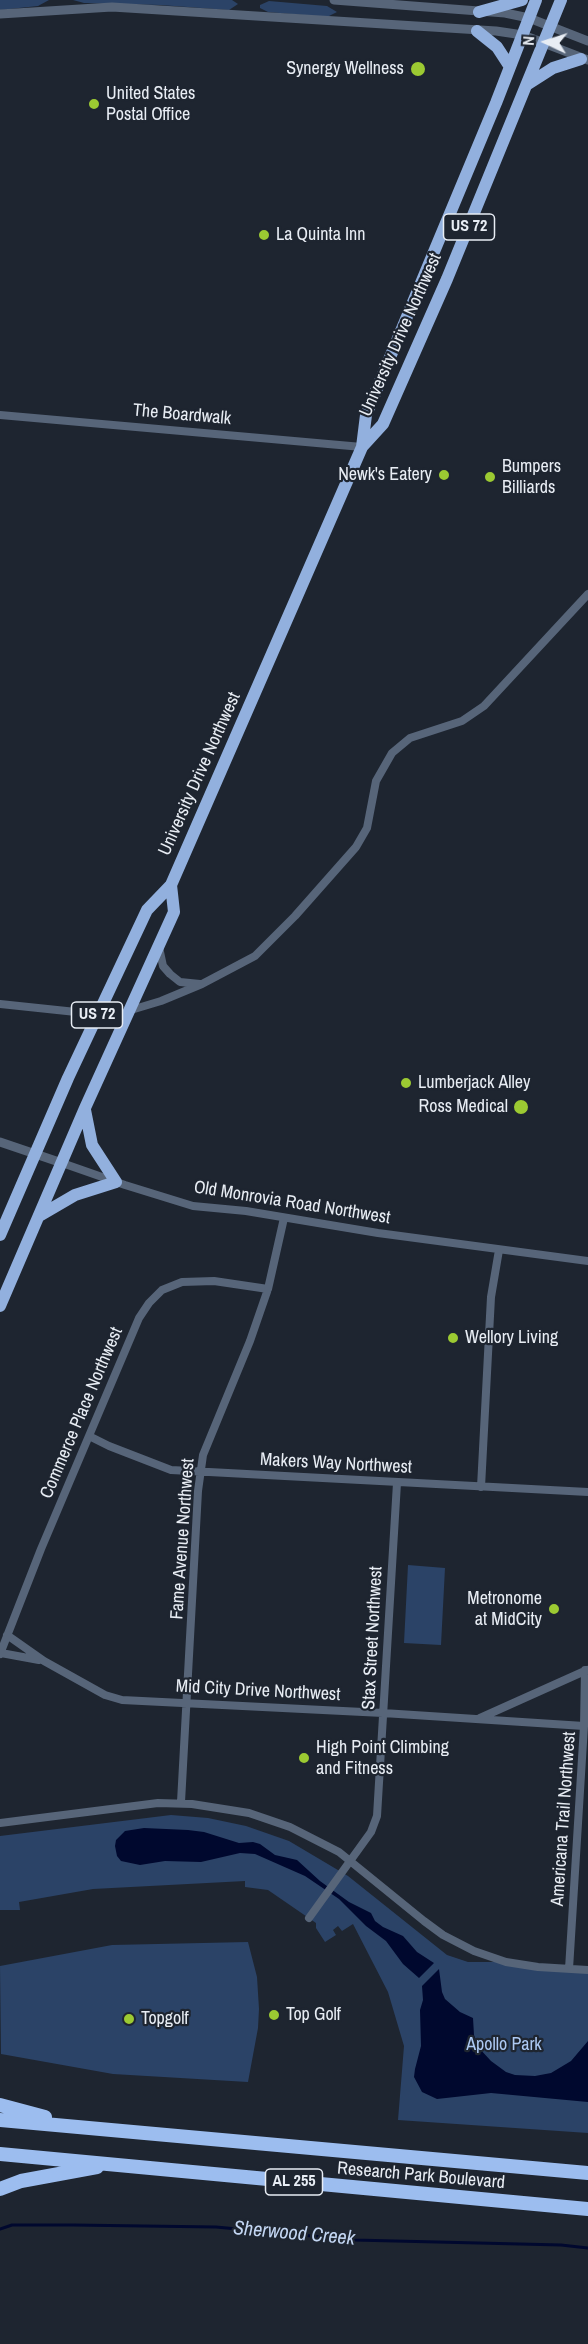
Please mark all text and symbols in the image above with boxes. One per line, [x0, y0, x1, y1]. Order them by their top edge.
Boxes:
north arrow [516, 12, 576, 72]
text: N [517, 35, 539, 46]
place label: Synergy Wellness [286, 58, 404, 80]
marker: Synergy Wellness [409, 60, 427, 78]
place label: United States Postal Office [106, 83, 195, 125]
marker: United States Postal Office [87, 97, 101, 111]
road number: US 72 [444, 214, 494, 240]
place label: La Quinta Inn [276, 224, 365, 246]
marker: La Quinta Inn [257, 228, 271, 242]
street label: University Drive Northwest [355, 250, 447, 420]
street label: The Boardwalk [132, 400, 232, 430]
place label: Bumpers Billiards [502, 456, 561, 498]
place label: Newk's Eatery [338, 464, 432, 486]
marker: Newk's Eatery [437, 468, 451, 482]
marker: Bumpers Billiards [483, 470, 497, 484]
street label: University Drive Northwest [154, 689, 246, 859]
road number: US 72 [72, 1002, 122, 1028]
place label: Lumberjack Alley [418, 1072, 530, 1094]
marker: Lumberjack Alley [399, 1076, 413, 1090]
place label: Ross Medical [419, 1096, 508, 1118]
marker: Ross Medical [512, 1098, 530, 1116]
street label: Old Monrovia Road Northwest [192, 1177, 392, 1229]
street label: Commerce Place Northwest [36, 1324, 128, 1502]
place label: Wellory Living [465, 1327, 558, 1349]
marker: Wellory Living [446, 1331, 460, 1345]
street label: Makers Way Northwest [260, 1449, 412, 1479]
street label: Fame Avenue Northwest [167, 1458, 199, 1620]
street label: Stax Street Northwest [358, 1566, 388, 1710]
place label: Metronome at MidCity [467, 1588, 542, 1630]
marker: Metronome at MidCity [547, 1602, 561, 1616]
street label: Mid City Drive Northwest [175, 1676, 341, 1706]
street label: Americana Trail Northwest [547, 1731, 581, 1907]
place label: High Point Climbing and Fitness [316, 1737, 449, 1780]
marker: High Point Climbing and Fitness [297, 1751, 311, 1765]
place label: Top Golf [286, 2004, 341, 2026]
place label: Topgolf [141, 2008, 189, 2030]
marker: Top Golf [267, 2008, 281, 2022]
marker: Topgolf [122, 2012, 136, 2026]
park label: Apollo Park [466, 2034, 542, 2056]
street label: Research Park Boulevard [336, 2158, 506, 2194]
road number: AL 255 [266, 2169, 322, 2195]
water label: Sherwood Creek [232, 2217, 356, 2251]

